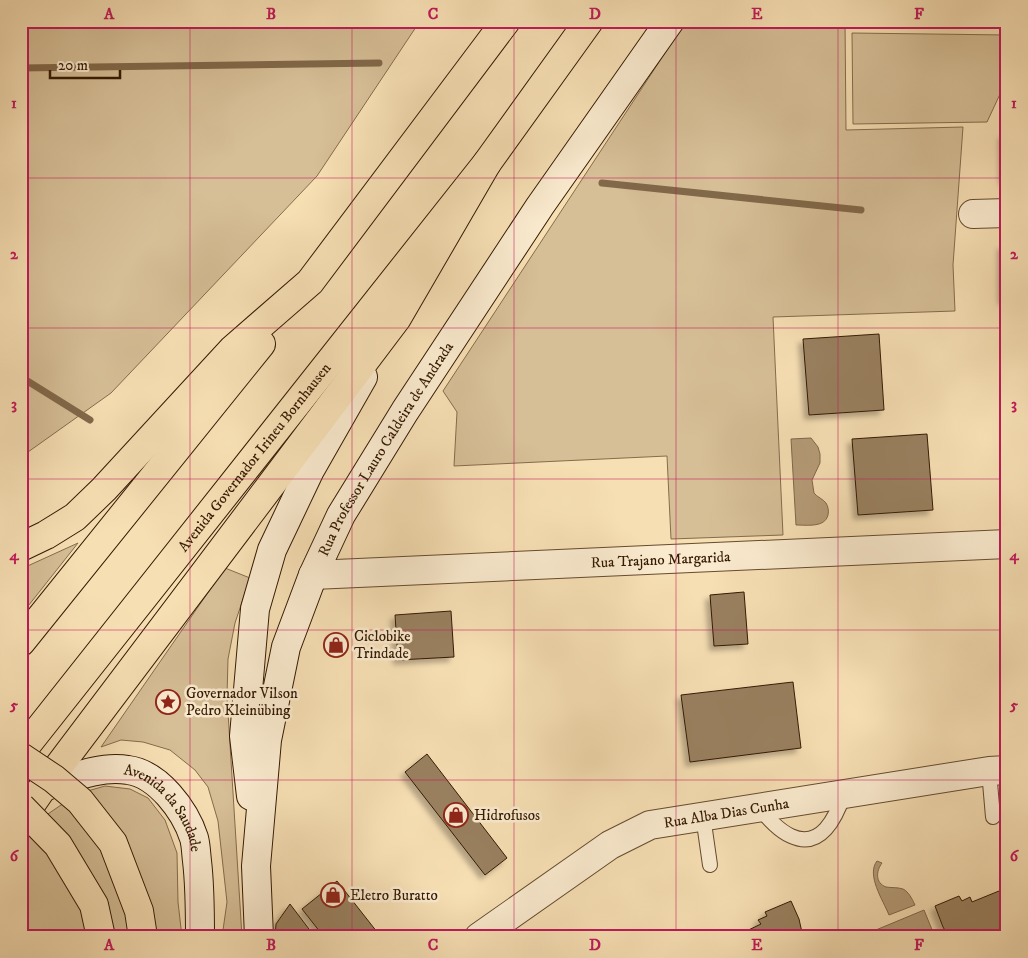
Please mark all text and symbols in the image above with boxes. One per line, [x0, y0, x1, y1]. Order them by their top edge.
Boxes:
text: A [103, 4, 115, 24]
text: B [266, 4, 276, 24]
text: C [428, 4, 438, 24]
text: D [589, 4, 601, 24]
text: E [751, 4, 763, 24]
text: F [914, 4, 924, 24]
scale bar [50, 48, 120, 80]
text: 20 m [58, 56, 88, 75]
text: 1 [11, 93, 17, 113]
text: 1 [1011, 93, 1017, 113]
text: 2 [10, 244, 19, 264]
text: 2 [1010, 244, 1019, 264]
street label: Rua Professor Lauro Caldeira de Andrada [314, 338, 458, 559]
street label: Avenida Governador Irineu Bornhausen [174, 359, 335, 556]
text: 3 [11, 394, 17, 414]
text: 3 [1011, 394, 1017, 414]
text: 4 [8, 545, 19, 565]
text: 4 [1008, 545, 1019, 565]
street label: Rua Trajano Margarida [590, 547, 731, 573]
place label: Ciclobike Trindade [354, 627, 410, 663]
shop icon: Ciclobike Trindade [323, 632, 349, 658]
place label: Governador Vilson Pedro Kleinübing [186, 684, 298, 720]
place icon: Governador Vilson Pedro Kleinübing [155, 689, 181, 715]
text: 5 [9, 695, 18, 715]
text: 5 [1009, 695, 1018, 715]
street label: Avenida da Saudade [122, 760, 205, 853]
street label: Rua Alba Dias Cunha [662, 794, 791, 833]
shop icon: Hidrofusos [443, 802, 469, 828]
place label: Hidrofusos [474, 806, 540, 825]
text: 6 [10, 846, 20, 866]
text: 6 [1010, 846, 1020, 866]
shop icon: Eletro Buratto [320, 882, 346, 908]
place label: Eletro Buratto [350, 886, 438, 905]
text: A [103, 935, 115, 955]
text: B [266, 935, 276, 955]
text: C [428, 935, 438, 955]
text: D [589, 935, 601, 955]
text: E [751, 935, 763, 955]
text: F [914, 935, 924, 955]

